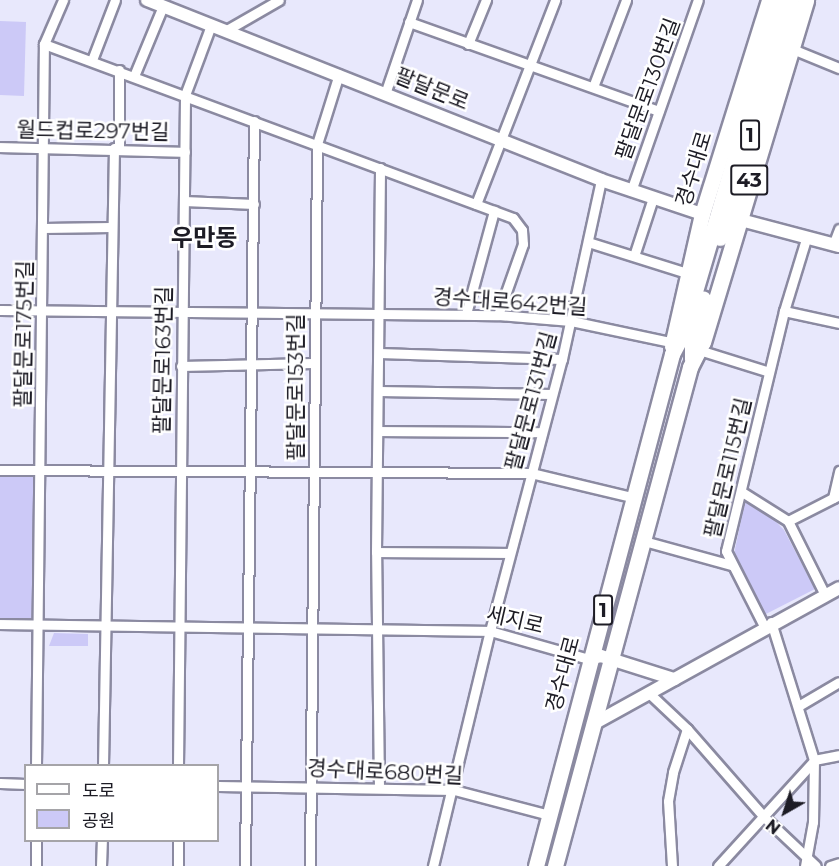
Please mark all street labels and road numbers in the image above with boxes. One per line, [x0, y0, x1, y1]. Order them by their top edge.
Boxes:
street label: 팔달문로130번길 [611, 15, 685, 163]
street label: 팔달문로 [391, 63, 473, 115]
street label: 월드컵로297번길 [16, 117, 170, 145]
road number: 1 [740, 118, 760, 152]
street label: 경수대로 [671, 128, 717, 210]
road number: 43 [730, 163, 768, 197]
street label: 팔달문로175번길 [10, 260, 38, 408]
street label: 경수대로642번길 [432, 284, 588, 320]
street label: 팔달문로163번길 [149, 286, 177, 434]
street label: 팔달문로153번길 [283, 313, 309, 461]
street label: 팔달문로131번길 [500, 329, 562, 473]
street label: 팔달문로115번길 [700, 396, 756, 540]
road number: 1 [592, 593, 614, 627]
street label: 세지로 [484, 601, 546, 639]
street label: 경수대로 [541, 633, 585, 715]
street label: 경수대로680번길 [306, 755, 464, 789]

